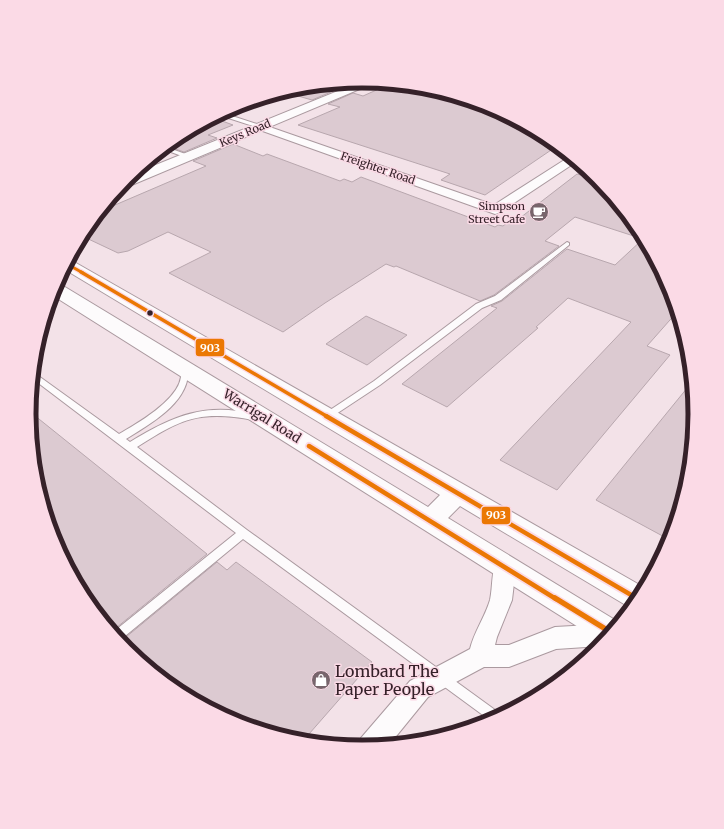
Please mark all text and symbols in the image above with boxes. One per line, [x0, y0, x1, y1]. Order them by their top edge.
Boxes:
street label: Keys Road [217, 116, 273, 150]
street label: Freighter Road [339, 149, 417, 187]
place label: Simpson Street Cafe [468, 199, 526, 226]
cafe icon: Simpson Street Cafe [528, 201, 550, 223]
unlabelled marker [145, 308, 155, 318]
line badge: 903 [195, 338, 225, 357]
text: 903 [200, 341, 220, 355]
street label: Warrigal Road [219, 385, 304, 447]
line badge: 903 [481, 506, 511, 525]
text: 903 [486, 508, 506, 522]
place label: Lombard The Paper People [335, 661, 439, 699]
shop icon: Lombard The Paper People [310, 669, 332, 691]

